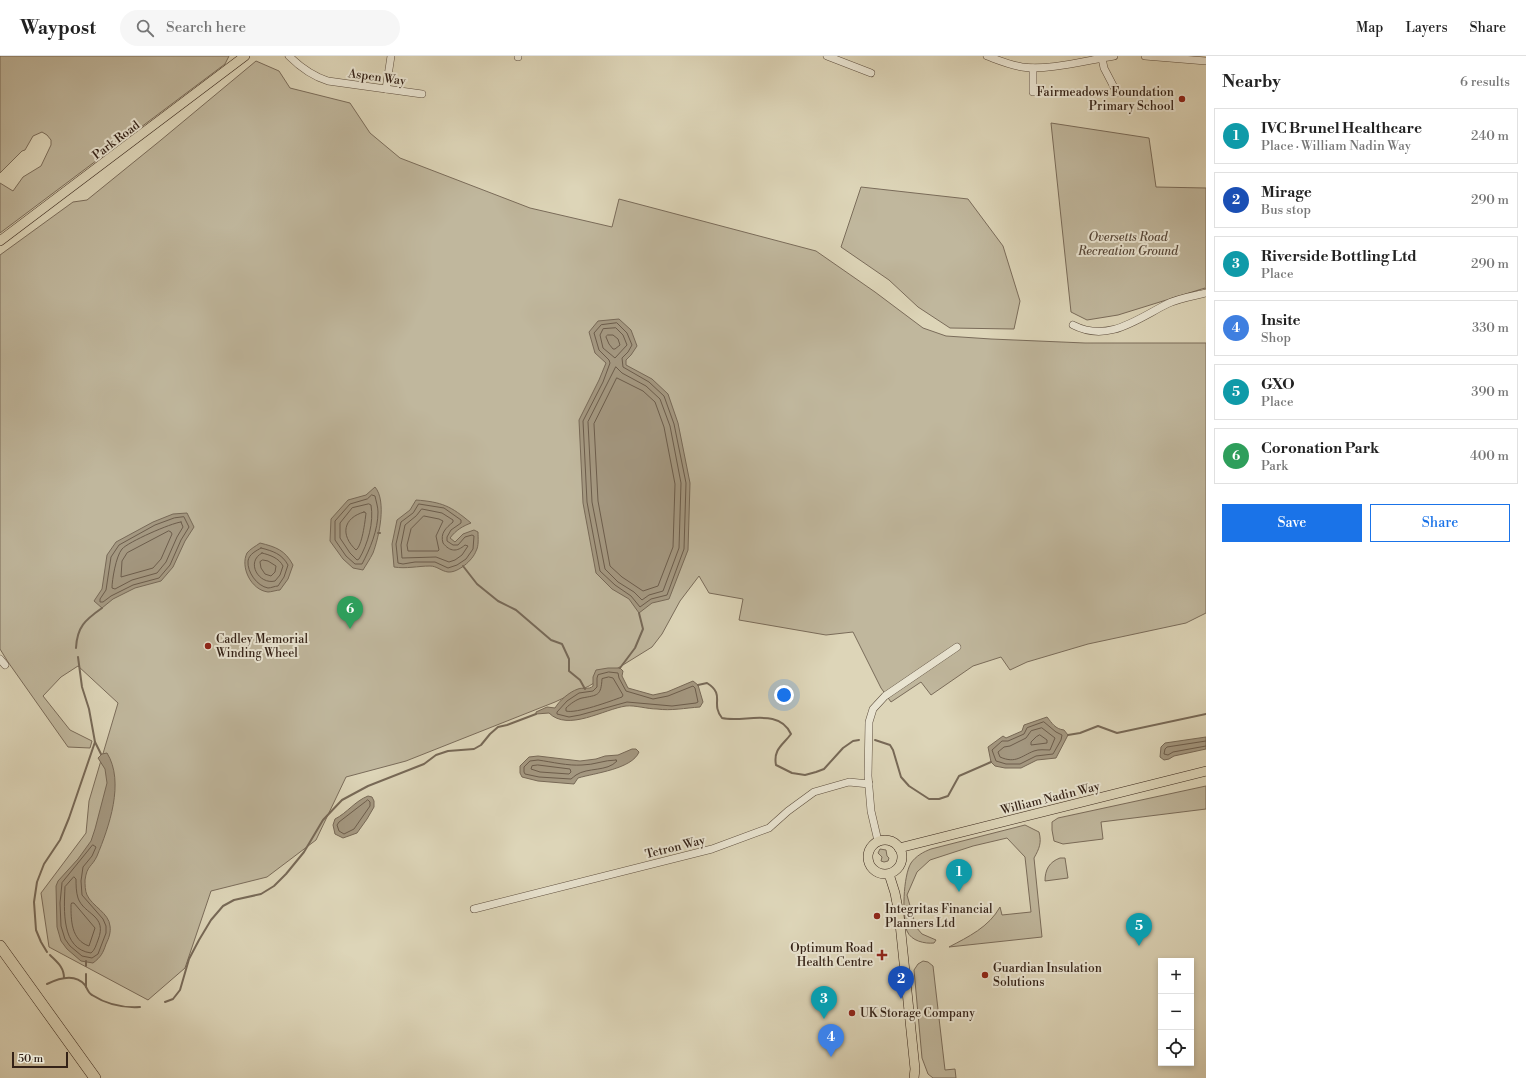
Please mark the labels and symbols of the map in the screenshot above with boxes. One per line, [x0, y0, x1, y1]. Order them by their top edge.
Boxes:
street label: Aspen Way [346, 66, 407, 89]
place label: Fairmeadows Foundation Primary School [1036, 85, 1174, 114]
marker: Fairmeadows Foundation Primary School [1177, 94, 1187, 104]
street label: Park Road [90, 118, 143, 163]
park label: Oversetts Road Recreation Ground [1077, 230, 1179, 259]
pin: 6 [337, 596, 363, 629]
place label: Cadley Memorial Winding Wheel [215, 632, 308, 661]
marker: Cadley Memorial Winding Wheel [203, 641, 213, 651]
your location [774, 685, 794, 705]
street label: William Nadin Way [998, 779, 1101, 818]
street label: Tetron Way [644, 833, 707, 862]
pin: 1 [946, 859, 972, 892]
place label: Integritas Financial Planners Ltd [885, 902, 993, 931]
marker: Integritas Financial Planners Ltd [872, 911, 882, 921]
pin: 5 [1126, 913, 1152, 946]
place label: Optimum Road Health Centre [790, 941, 873, 970]
marker: Optimum Road Health Centre [876, 949, 888, 961]
place label: Guardian Insulation Solutions [993, 961, 1102, 990]
pin: 2 [888, 966, 914, 999]
marker: Guardian Insulation Solutions [980, 970, 990, 980]
pin: 3 [811, 986, 837, 1019]
place label: UK Storage Company [860, 1006, 975, 1021]
marker: UK Storage Company [847, 1008, 857, 1018]
pin: 4 [818, 1024, 844, 1057]
scale bar [12, 1050, 68, 1069]

